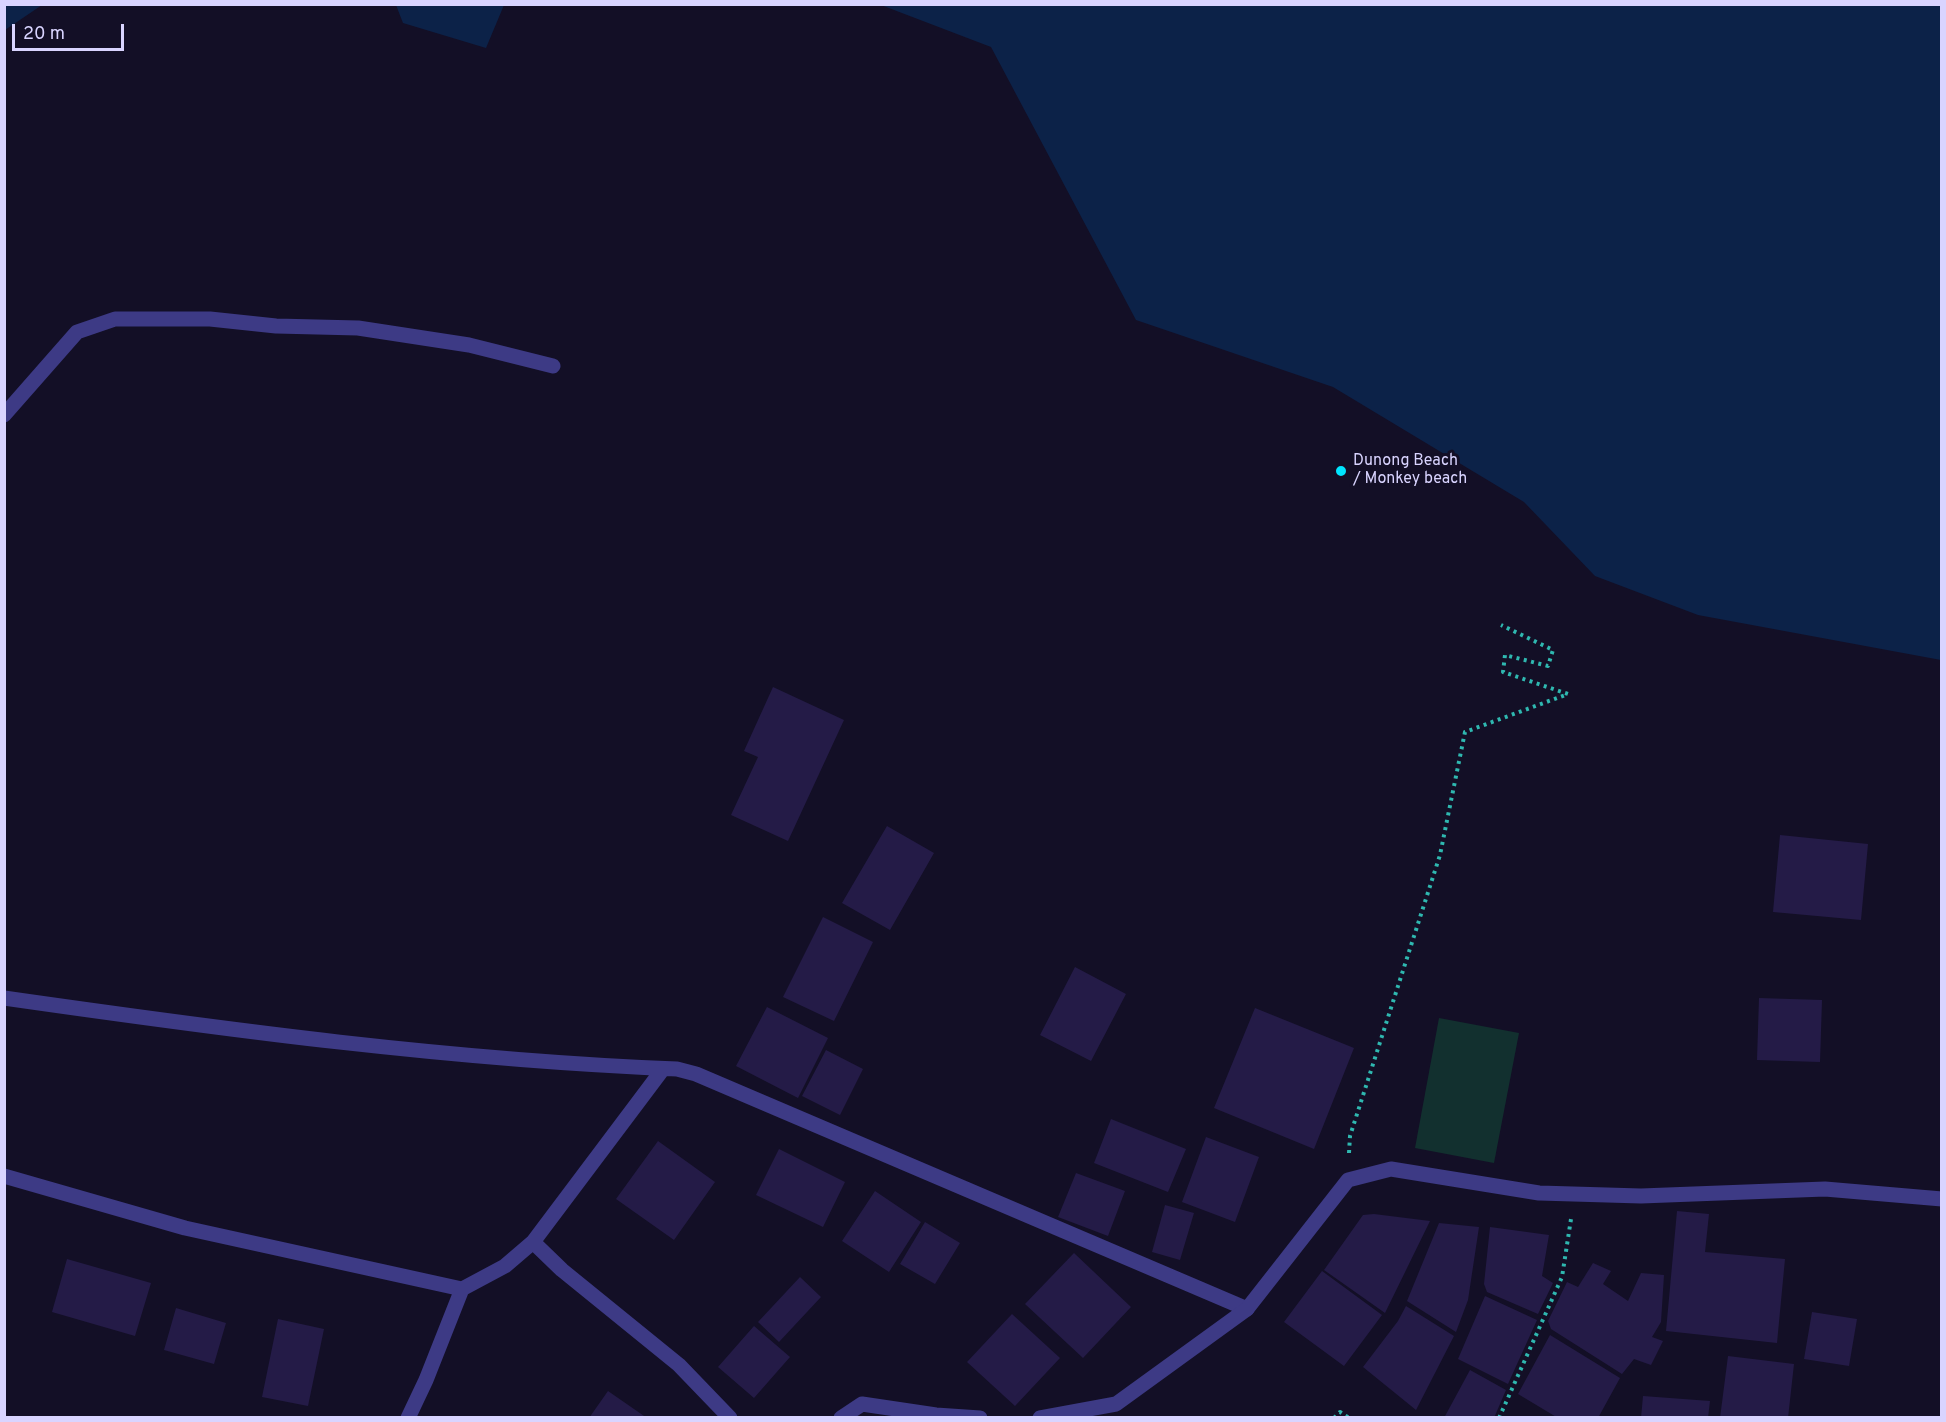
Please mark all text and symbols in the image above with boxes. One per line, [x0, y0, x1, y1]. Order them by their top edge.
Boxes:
scale bar [15, 12, 128, 50]
text: 20 m [23, 23, 65, 46]
place label: Dunong Beach / Monkey beach [1353, 452, 1467, 490]
marker: Dunong Beach / Monkey beach [1334, 464, 1348, 478]

